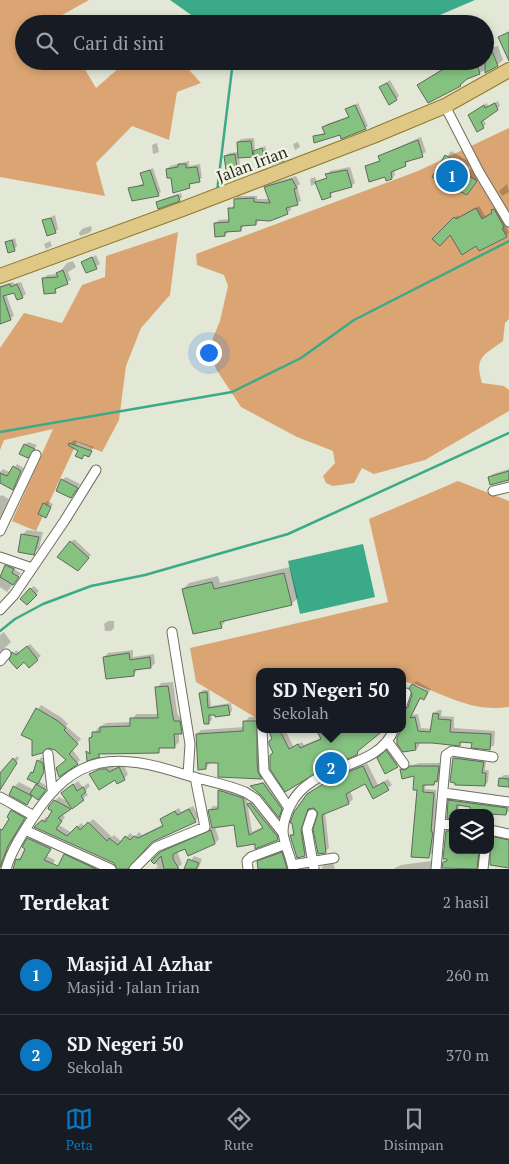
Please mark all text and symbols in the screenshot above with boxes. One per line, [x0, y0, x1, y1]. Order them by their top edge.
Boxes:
search box [15, 15, 494, 70]
icon: search [33, 29, 61, 57]
text: Cari di sini [73, 30, 164, 55]
street label: Jalan Irian [214, 140, 291, 188]
pin: 1 [436, 157, 468, 195]
your location [196, 340, 222, 366]
popup [256, 668, 406, 733]
text: SD Negeri 50 [273, 677, 389, 702]
text: Sekolah [273, 702, 329, 724]
pin: 2 [315, 749, 347, 787]
map controls [449, 809, 494, 854]
button: layers [449, 809, 494, 854]
text: Terdekat [20, 888, 109, 916]
text: 2 hasil [443, 891, 489, 913]
text: Masjid Al Azhar [67, 951, 212, 976]
text: 1 [31, 964, 41, 986]
text: 260 m [446, 964, 489, 986]
text: Masjid · Jalan Irian [67, 976, 200, 998]
text: SD Negeri 50 [67, 1031, 183, 1056]
text: 2 [31, 1044, 41, 1066]
text: 370 m [446, 1044, 489, 1066]
text: Sekolah [67, 1056, 123, 1078]
tab: Peta [65, 1105, 93, 1154]
tab: Rute [224, 1105, 253, 1154]
tab: Disimpan [384, 1105, 444, 1154]

